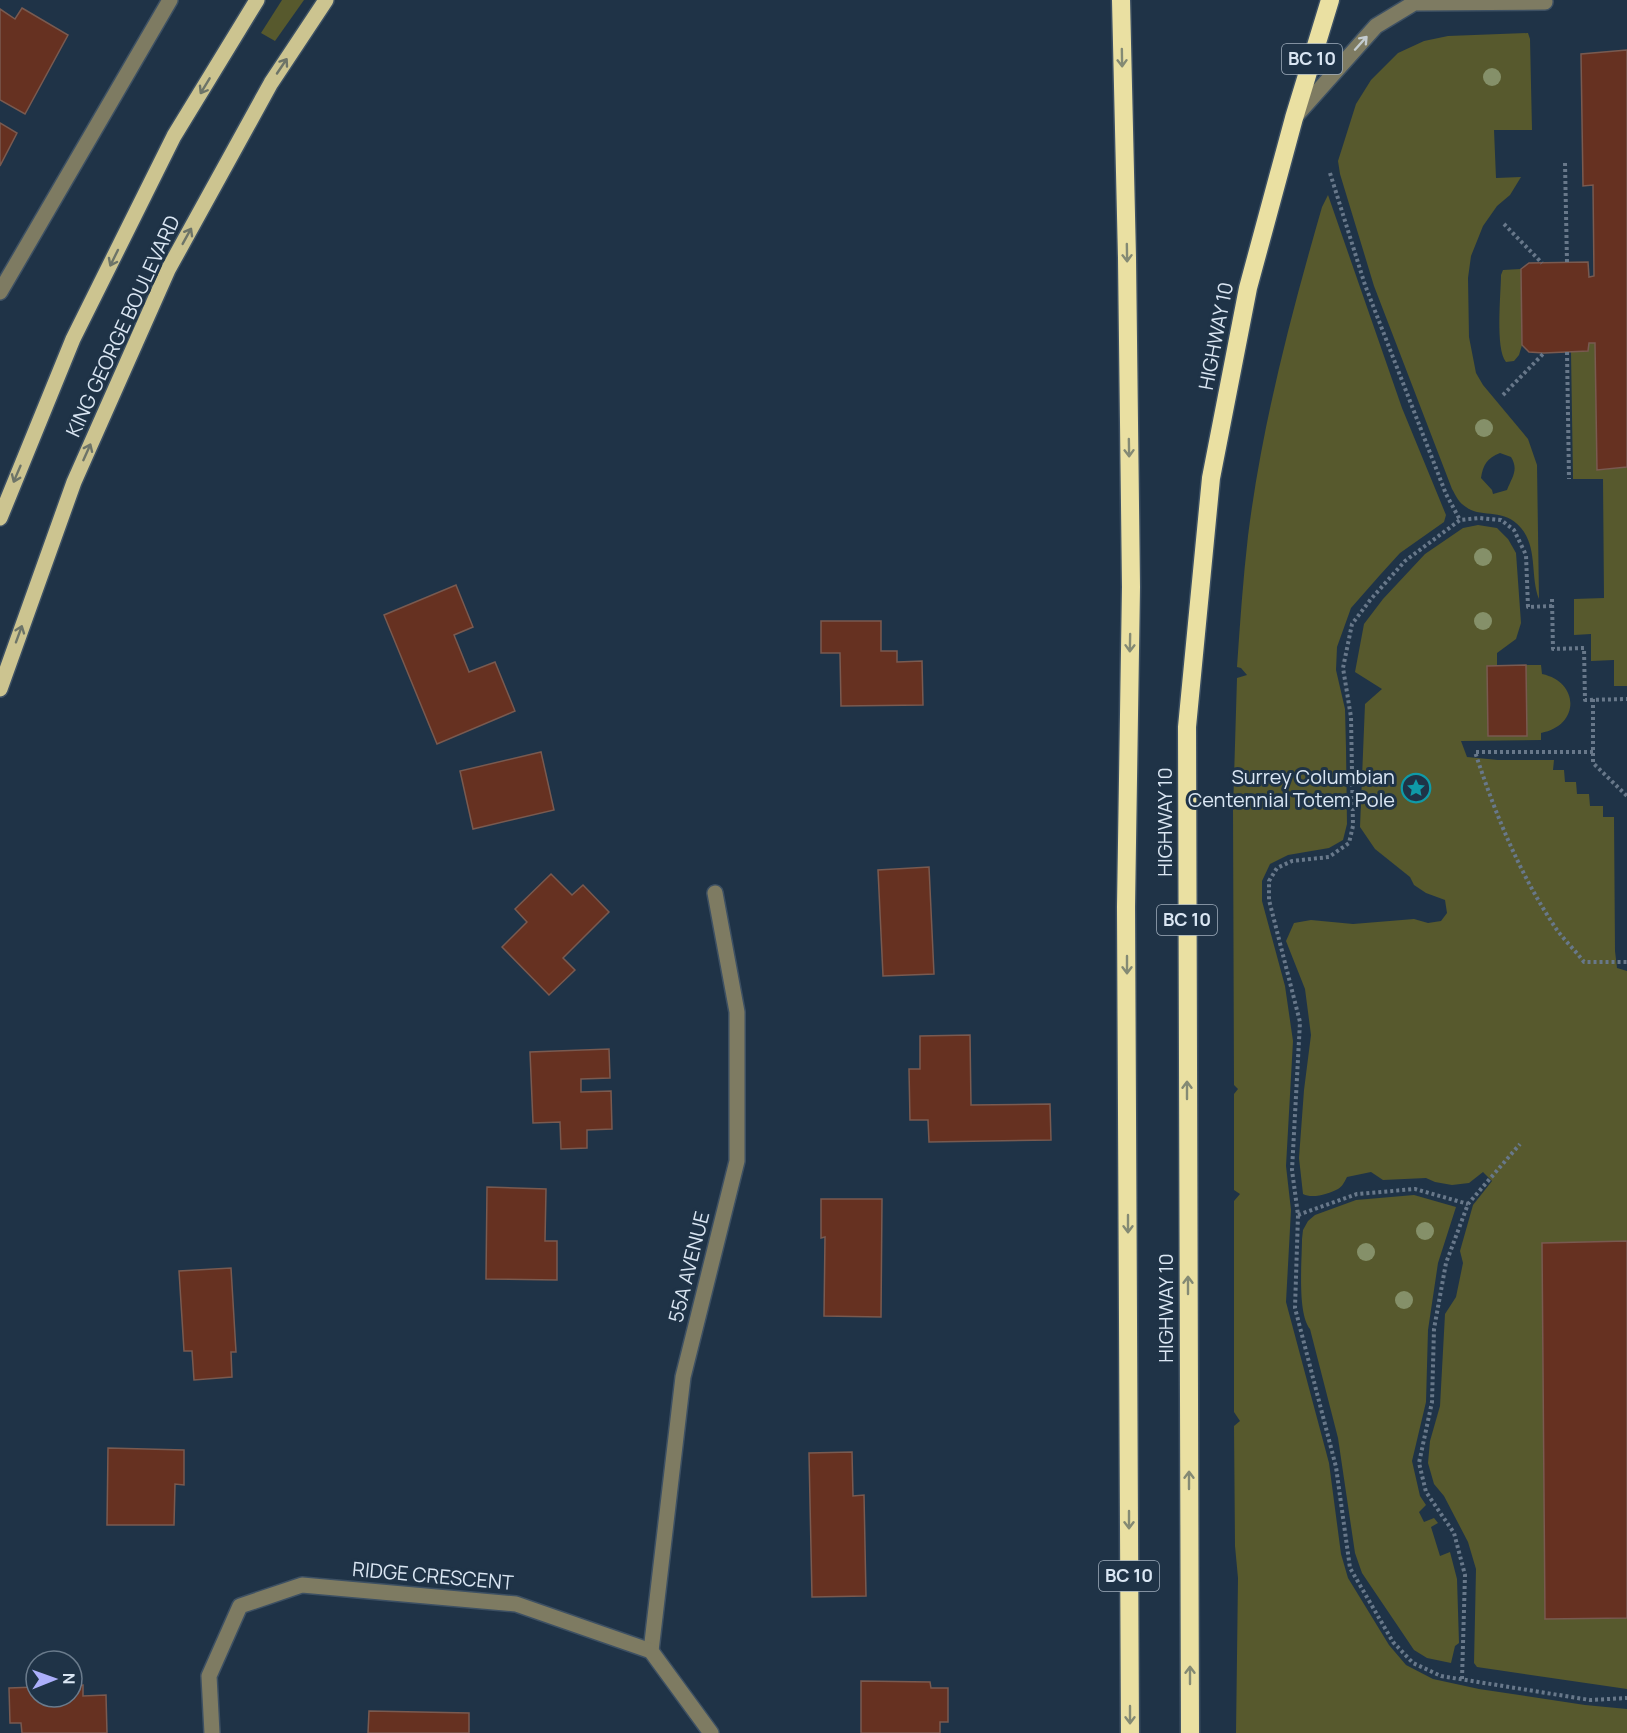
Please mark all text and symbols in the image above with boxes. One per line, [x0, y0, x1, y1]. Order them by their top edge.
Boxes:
one-way arrow [1354, 36, 1368, 51]
road number: BC 10 [1282, 44, 1342, 74]
one-way arrow [1116, 48, 1128, 68]
one-way arrow [276, 59, 288, 75]
one-way arrow [198, 77, 210, 94]
street label: KING GEORGE BOULEVARD [59, 211, 186, 441]
one-way arrow [182, 228, 193, 246]
one-way arrow [1121, 243, 1132, 263]
one-way arrow [107, 249, 119, 267]
street label: HIGHWAY 10 [1192, 280, 1239, 392]
one-way arrow [1123, 438, 1135, 458]
one-way arrow [82, 443, 94, 461]
one-way arrow [11, 465, 22, 483]
one-way arrow [14, 625, 25, 644]
one-way arrow [1124, 633, 1136, 653]
place label: Surrey Columbian Centennial Totem Pole [1188, 763, 1395, 813]
street label: HIGHWAY 10 [1151, 767, 1178, 877]
place icon: Surrey Columbian Centennial Totem Pole [1400, 772, 1432, 804]
road number: BC 10 [1157, 905, 1217, 935]
one-way arrow [1121, 955, 1133, 975]
one-way arrow [1181, 1080, 1193, 1100]
street label: 55A AVENUE [662, 1208, 715, 1325]
one-way arrow [1122, 1213, 1134, 1233]
street label: HIGHWAY 10 [1152, 1253, 1179, 1363]
one-way arrow [1182, 1275, 1194, 1295]
one-way arrow [1183, 1470, 1195, 1490]
one-way arrow [1123, 1509, 1135, 1529]
street label: RIDGE CRESCENT [351, 1555, 515, 1596]
road number: BC 10 [1099, 1561, 1159, 1591]
north arrow [24, 1649, 84, 1709]
one-way arrow [1184, 1665, 1196, 1685]
text: N [58, 1673, 80, 1685]
one-way arrow [1124, 1704, 1136, 1724]

